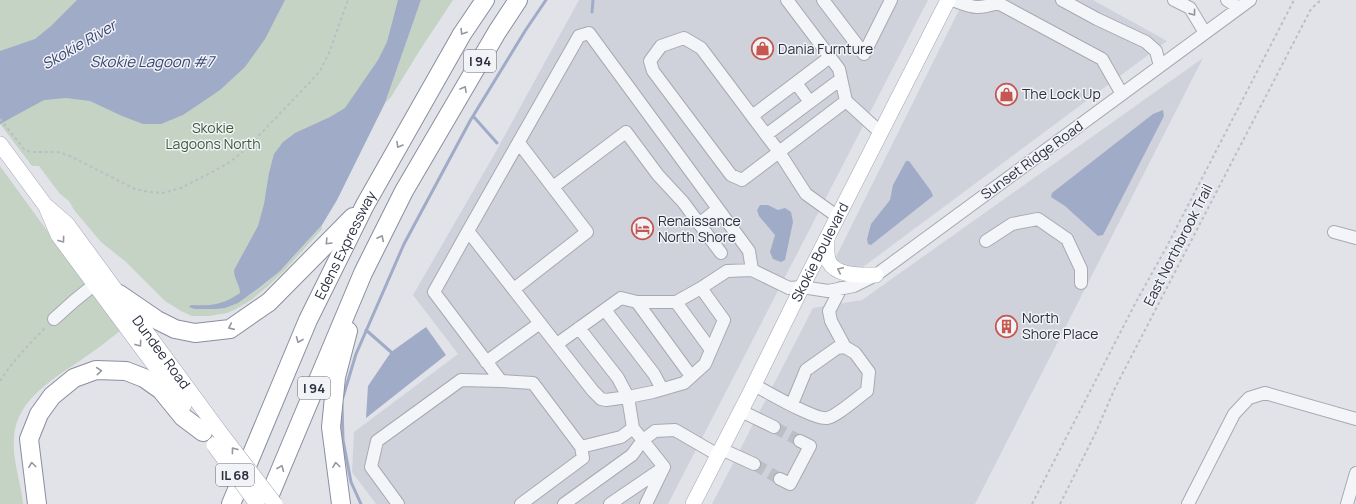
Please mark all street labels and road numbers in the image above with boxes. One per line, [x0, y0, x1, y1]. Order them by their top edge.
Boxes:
road number: I 94 [464, 50, 496, 72]
street label: Sunset Ridge Road [977, 116, 1087, 203]
street label: East Northbrook Trail [1139, 180, 1217, 309]
street label: Edens Expressway [310, 187, 380, 302]
street label: Skokie Boulevard [786, 199, 852, 305]
street label: Dundee Road [128, 311, 195, 393]
road number: I 94 [298, 377, 330, 399]
road number: IL 68 [216, 464, 254, 486]

